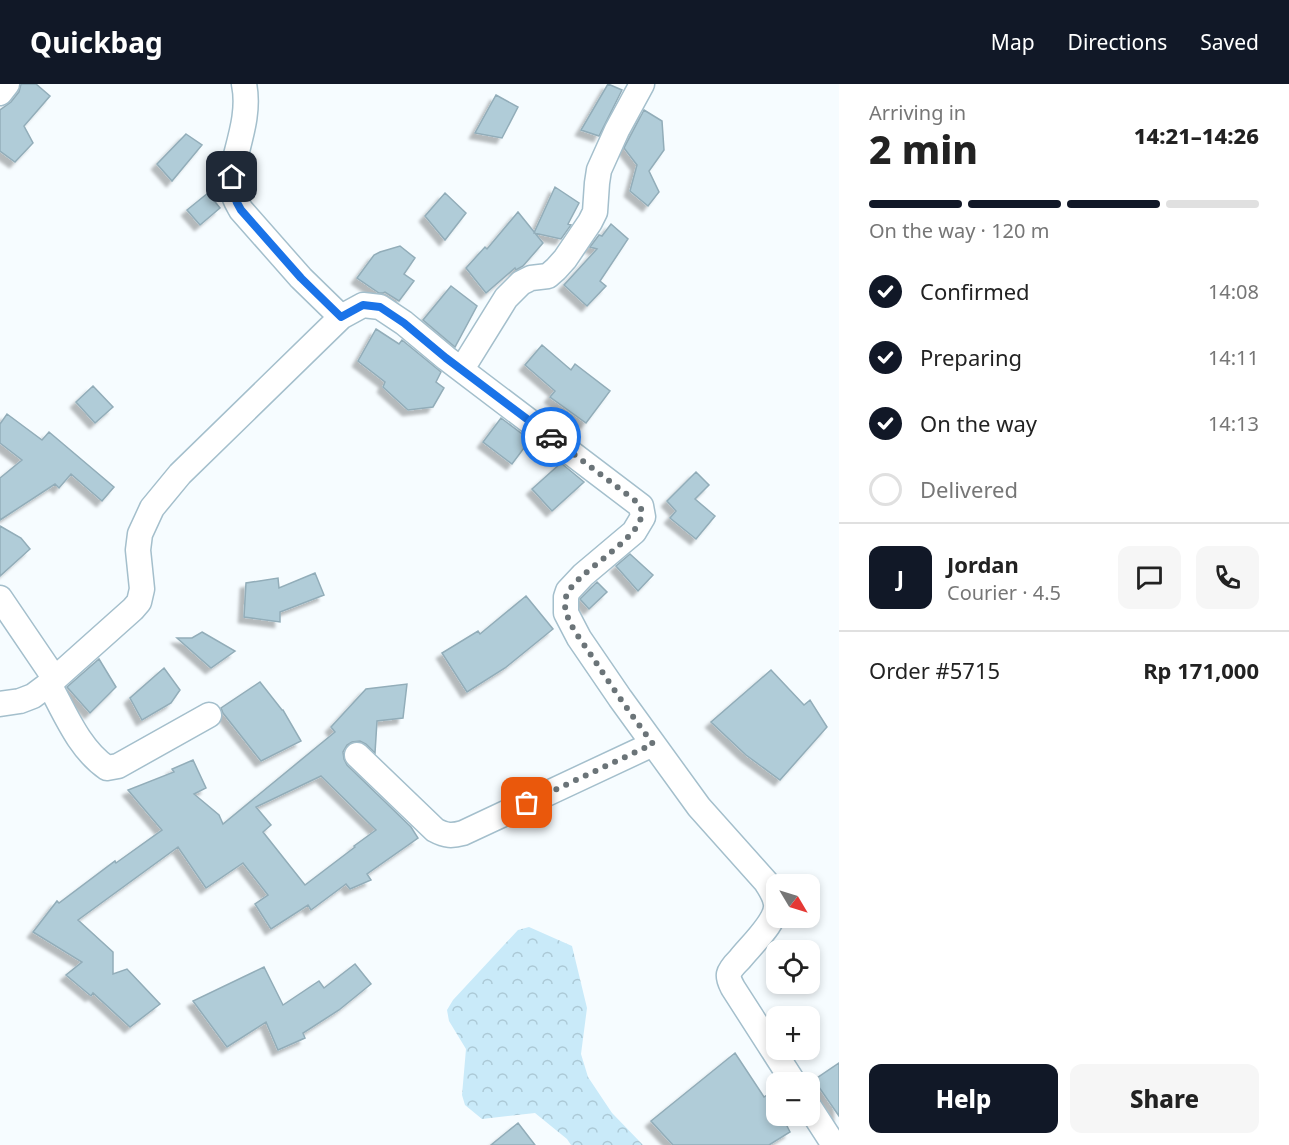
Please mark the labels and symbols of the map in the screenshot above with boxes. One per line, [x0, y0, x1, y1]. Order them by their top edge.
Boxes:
pin [206, 151, 257, 202]
courier [521, 407, 581, 467]
pin [501, 777, 552, 828]
north arrow [766, 874, 820, 928]

